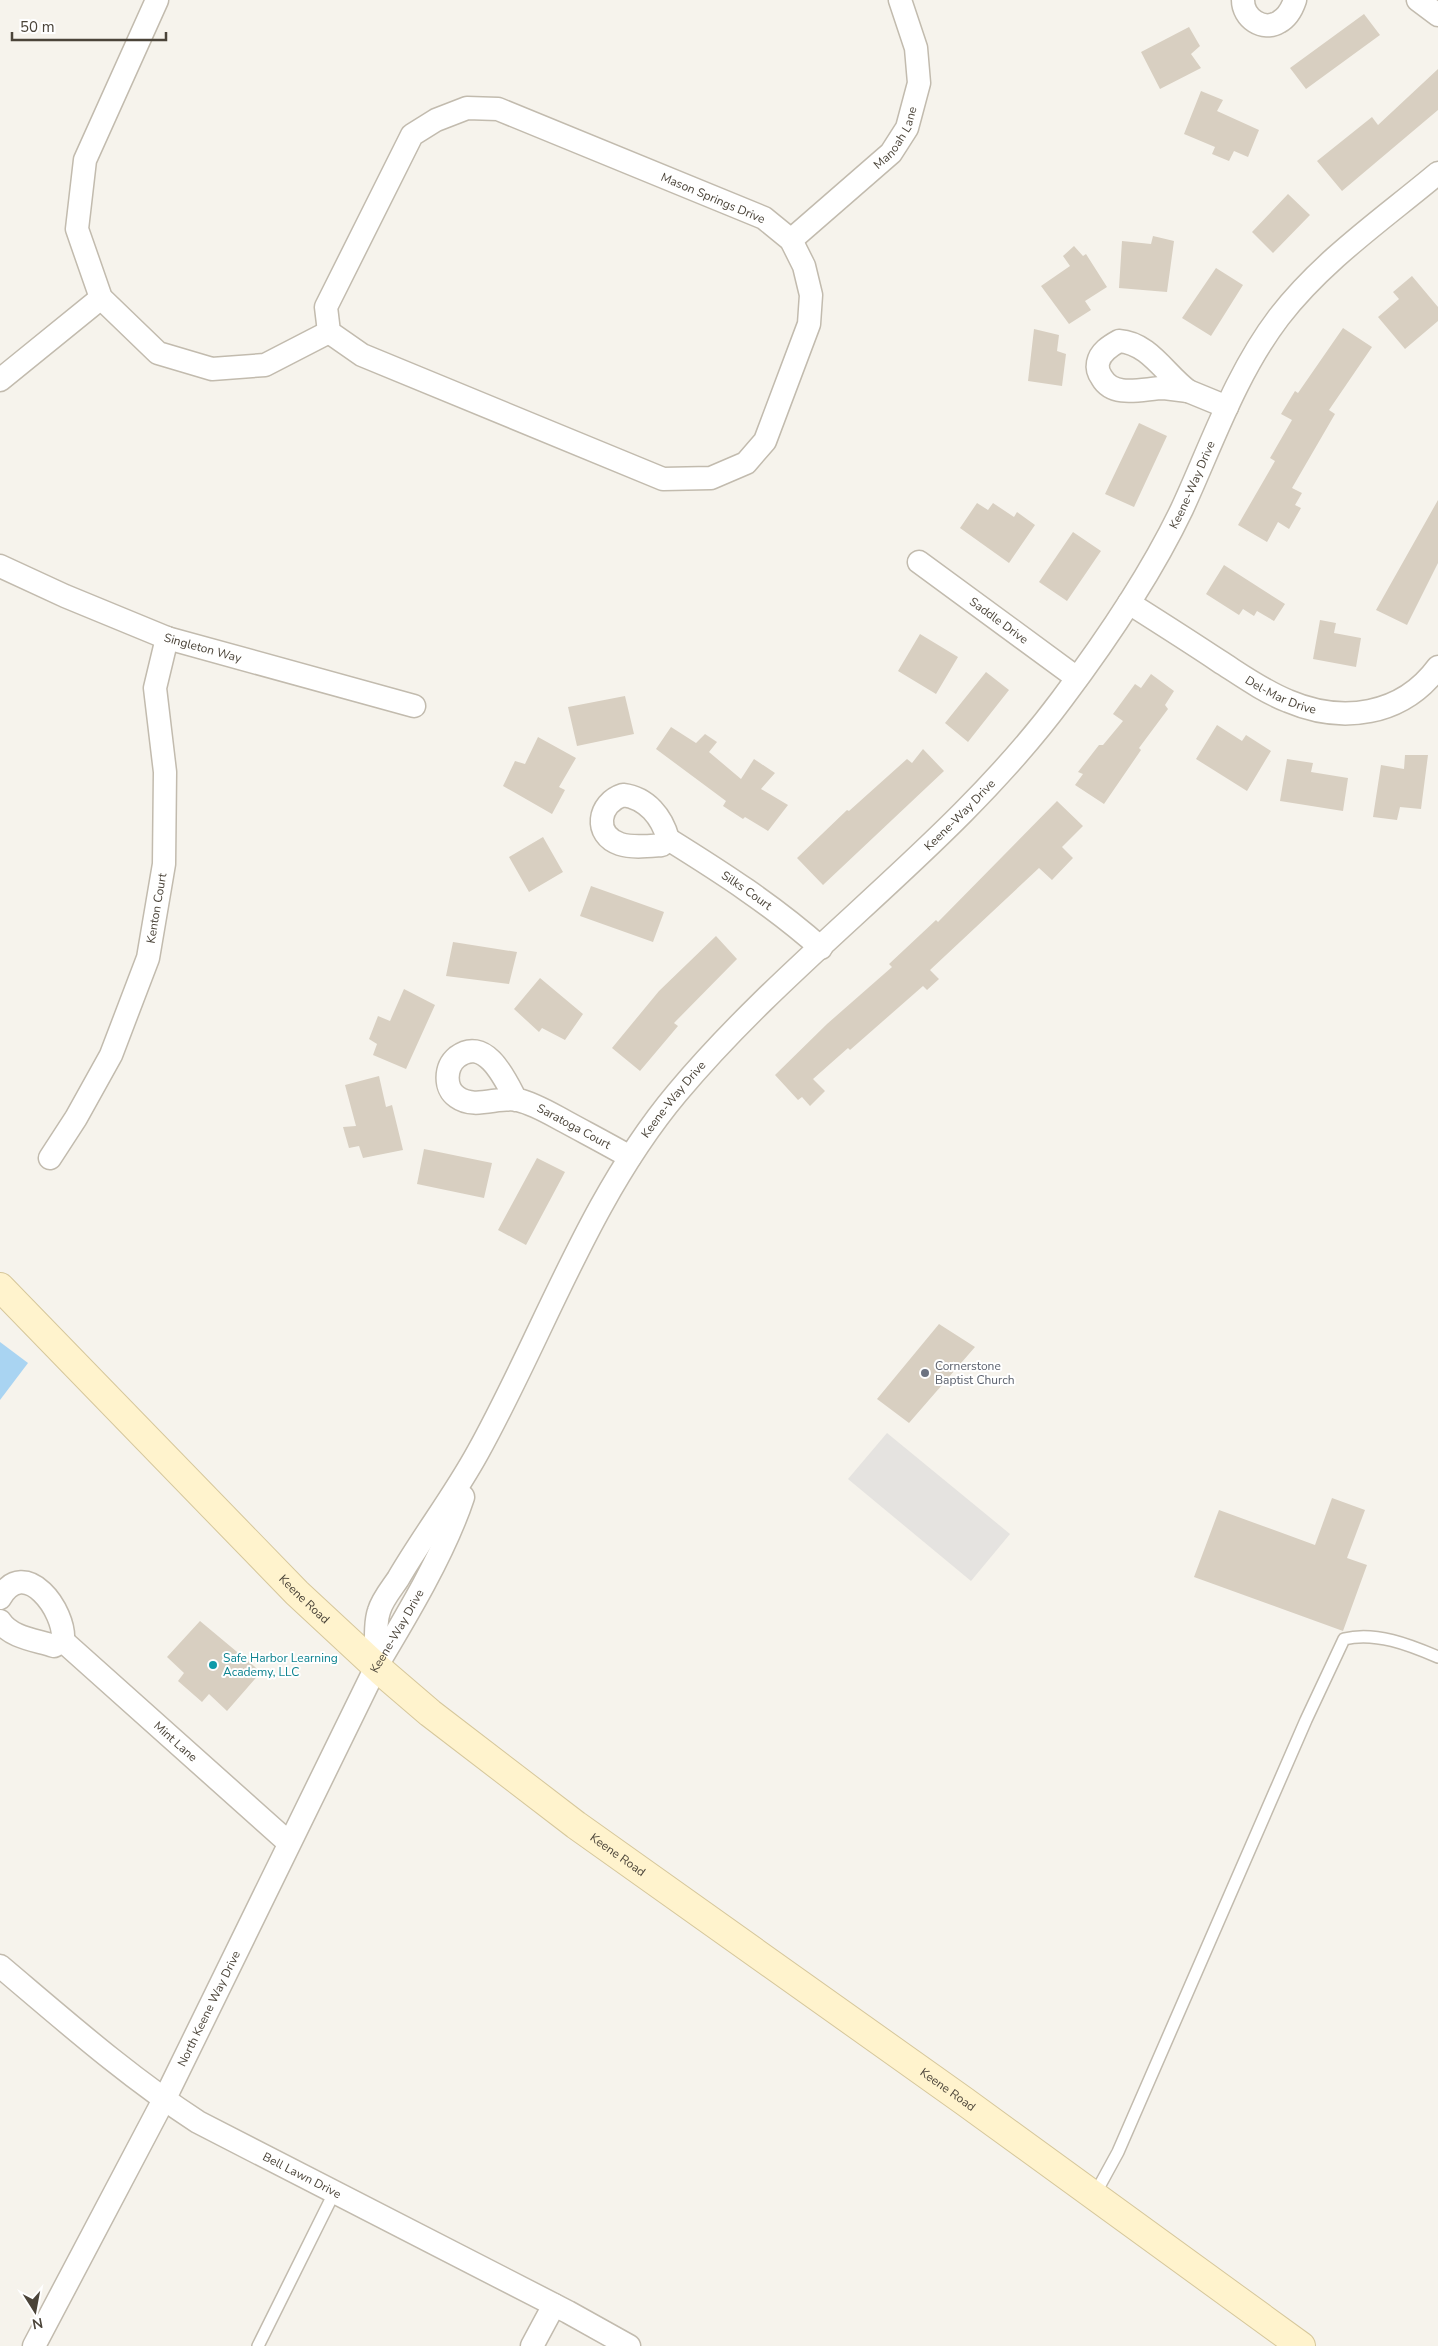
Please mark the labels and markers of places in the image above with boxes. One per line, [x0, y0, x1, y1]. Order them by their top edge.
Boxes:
place label: Cornerstone Baptist Church [935, 1358, 1015, 1388]
marker: Cornerstone Baptist Church [919, 1367, 931, 1379]
place label: Safe Harbor Learning Academy, LLC [223, 1650, 338, 1680]
marker: Safe Harbor Learning Academy, LLC [207, 1659, 219, 1671]

